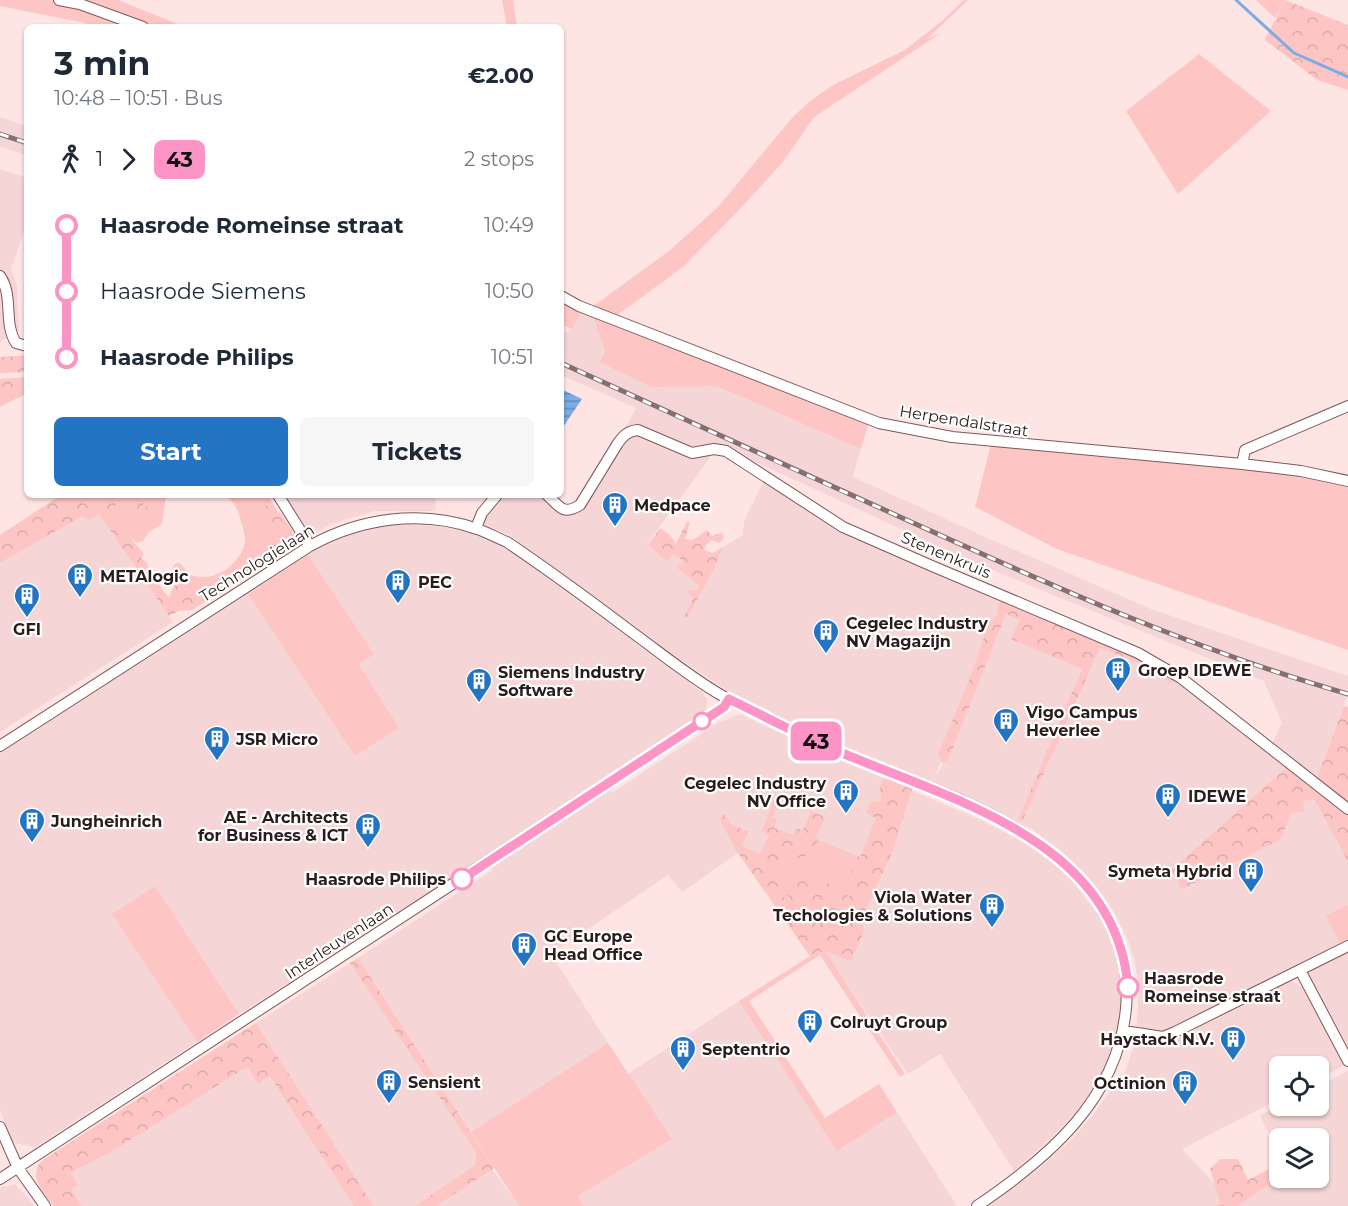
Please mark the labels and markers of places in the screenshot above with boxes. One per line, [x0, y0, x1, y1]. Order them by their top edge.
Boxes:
building icon: Medpace [600, 490, 630, 528]
place label: Medpace [634, 496, 711, 515]
building icon: METAlogic [65, 561, 95, 599]
place label: METAlogic [100, 567, 189, 586]
building icon: PEC [383, 567, 413, 605]
place label: PEC [418, 573, 452, 592]
building icon: GFI [12, 581, 42, 619]
place label: Cegelec Industry NV Magazijn [846, 614, 988, 651]
building icon: Cegelec Industry NV Magazijn [811, 617, 841, 655]
place label: GFI [13, 620, 41, 639]
building icon: Groep IDEWE [1103, 655, 1133, 693]
place label: Groep IDEWE [1138, 661, 1251, 680]
place label: Siemens Industry Software [498, 663, 645, 700]
building icon: Siemens Industry Software [464, 666, 494, 704]
place label: Vigo Campus Heverlee [1025, 703, 1138, 740]
building icon: Vigo Campus Heverlee [991, 706, 1021, 744]
unlabelled marker [693, 712, 711, 730]
building icon: JSR Micro [202, 724, 232, 762]
place label: JSR Micro [235, 730, 318, 749]
place label: Cegelec Industry NV Office [684, 774, 826, 811]
building icon: Cegelec Industry NV Office [831, 777, 861, 815]
building icon: IDEWE [1153, 781, 1183, 819]
place label: IDEWE [1188, 787, 1246, 806]
building icon: Jungheinrich [17, 806, 47, 844]
place label: AE - Architects for Business & ICT [198, 808, 348, 845]
building icon: AE - Architects for Business & ICT [353, 811, 383, 849]
place label: Jungheinrich [50, 812, 162, 831]
building icon: Symeta Hybrid [1236, 856, 1266, 894]
place label: Symeta Hybrid [1108, 862, 1232, 881]
marker: Haasrode Philips [451, 868, 473, 890]
place label: Haasrode Philips [305, 870, 446, 889]
place label: Viola Water Techologies & Solutions [773, 888, 973, 925]
building icon: Viola Water Techologies & Solutions [977, 891, 1007, 929]
place label: GC Europe Head Office [544, 927, 643, 964]
building icon: GC Europe Head Office [509, 930, 539, 968]
place label: Haasrode Romeinse straat [1144, 969, 1281, 1006]
marker: Haasrode Romeinse straat [1117, 976, 1139, 998]
building icon: Colruyt Group [795, 1007, 825, 1045]
place label: Colruyt Group [830, 1013, 947, 1032]
building icon: Haystack N.V. [1218, 1024, 1248, 1062]
place label: Haystack N.V. [1100, 1030, 1214, 1049]
building icon: Septentrio [668, 1034, 698, 1072]
place label: Septentrio [702, 1040, 790, 1059]
building icon: Sensient [374, 1067, 404, 1105]
building icon: Octinion [1170, 1068, 1200, 1106]
place label: Sensient [408, 1073, 481, 1092]
place label: Octinion [1094, 1074, 1166, 1093]

